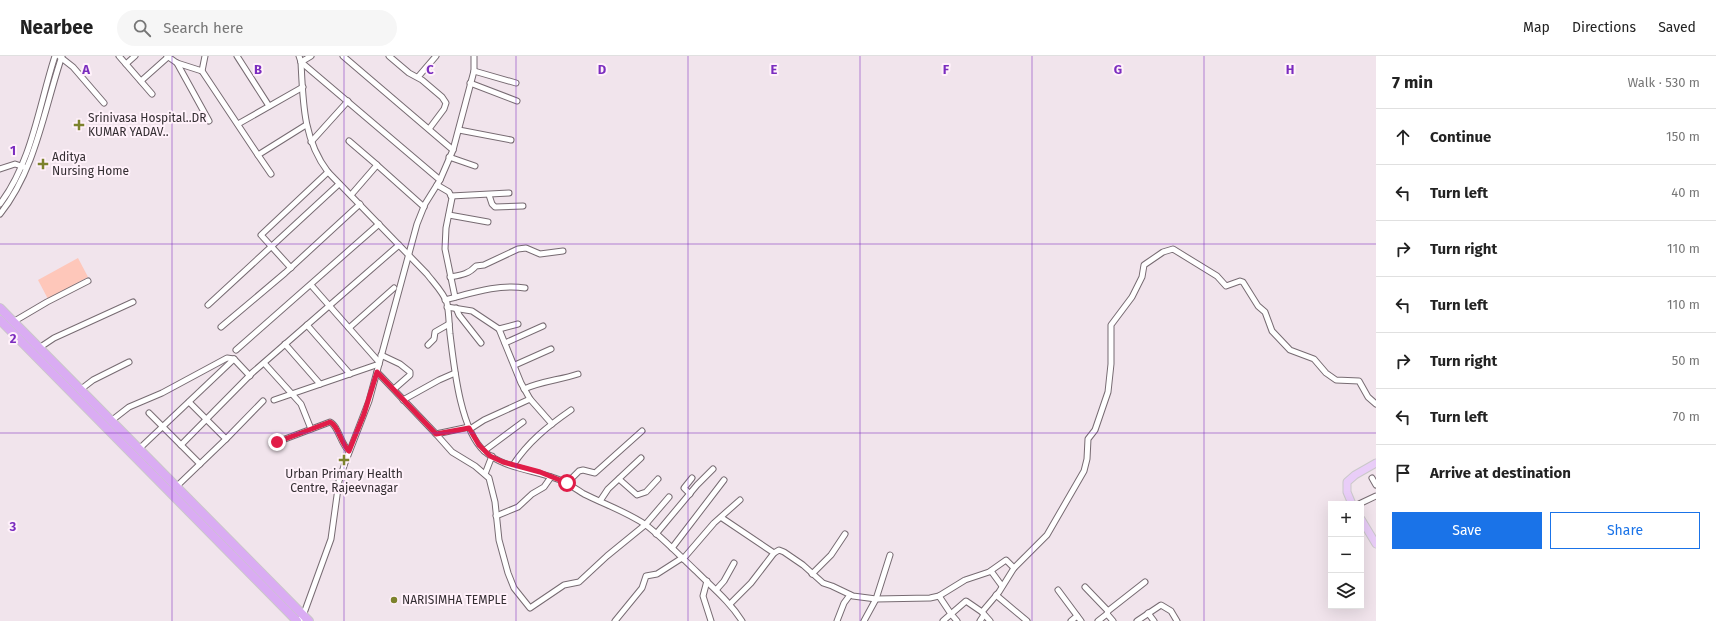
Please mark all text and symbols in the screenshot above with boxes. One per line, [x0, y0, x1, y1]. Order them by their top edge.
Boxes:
search box [117, 10, 397, 46]
text: Nearbee [20, 16, 93, 39]
icon: search [131, 17, 153, 39]
text: Search here [163, 19, 243, 37]
text: Map [1523, 19, 1550, 36]
text: Directions [1572, 19, 1636, 36]
text: Saved [1658, 19, 1696, 36]
text: A [81, 62, 90, 77]
text: B [254, 62, 262, 77]
text: C [426, 62, 434, 77]
text: D [598, 62, 607, 77]
text: E [771, 62, 778, 77]
text: F [943, 62, 950, 77]
text: G [1114, 62, 1122, 77]
text: H [1286, 62, 1294, 77]
text: 7 min [1392, 72, 1433, 93]
text: Walk · 530 m [1627, 75, 1700, 90]
place label: Srinivasa Hospital..DR KUMAR YADAV.. [88, 111, 207, 139]
marker: Srinivasa Hospital..DR KUMAR YADAV.. [73, 119, 85, 131]
icon: ahead [1392, 126, 1414, 148]
text: Continue [1430, 128, 1491, 146]
text: 150 m [1666, 129, 1700, 144]
text: 1 [10, 143, 16, 158]
place label: Aditya Nursing Home [52, 150, 129, 178]
marker: Aditya Nursing Home [37, 158, 49, 170]
icon: left [1392, 182, 1414, 204]
text: Turn left [1430, 184, 1488, 202]
text: 40 m [1671, 185, 1700, 200]
icon: right [1392, 238, 1414, 260]
text: Turn right [1430, 240, 1497, 258]
text: 110 m [1667, 241, 1700, 256]
icon: left [1392, 294, 1414, 316]
text: Turn left [1430, 296, 1488, 314]
text: 110 m [1667, 297, 1700, 312]
text: 2 [10, 331, 17, 346]
icon: right [1392, 350, 1414, 372]
text: Turn right [1430, 352, 1497, 370]
text: 50 m [1672, 353, 1700, 368]
icon: left [1392, 406, 1414, 428]
text: Turn left [1430, 408, 1488, 426]
text: 70 m [1673, 409, 1700, 424]
route end [268, 433, 286, 451]
marker: Urban Primary Health Centre, Rajeevnagar [338, 454, 350, 466]
icon: arrive [1392, 462, 1414, 484]
text: Arrive at destination [1430, 464, 1571, 482]
place label: Urban Primary Health Centre, Rajeevnagar [285, 467, 403, 495]
route start [558, 474, 576, 492]
map controls [1328, 501, 1364, 609]
button: + [1328, 501, 1364, 537]
button: Save [1392, 512, 1542, 549]
button: Share [1550, 512, 1700, 549]
text: 3 [9, 519, 17, 534]
button: − [1328, 537, 1364, 573]
button: layers [1328, 573, 1364, 609]
place label: NARISIMHA TEMPLE [402, 593, 507, 607]
marker: NARISIMHA TEMPLE [389, 595, 399, 605]

